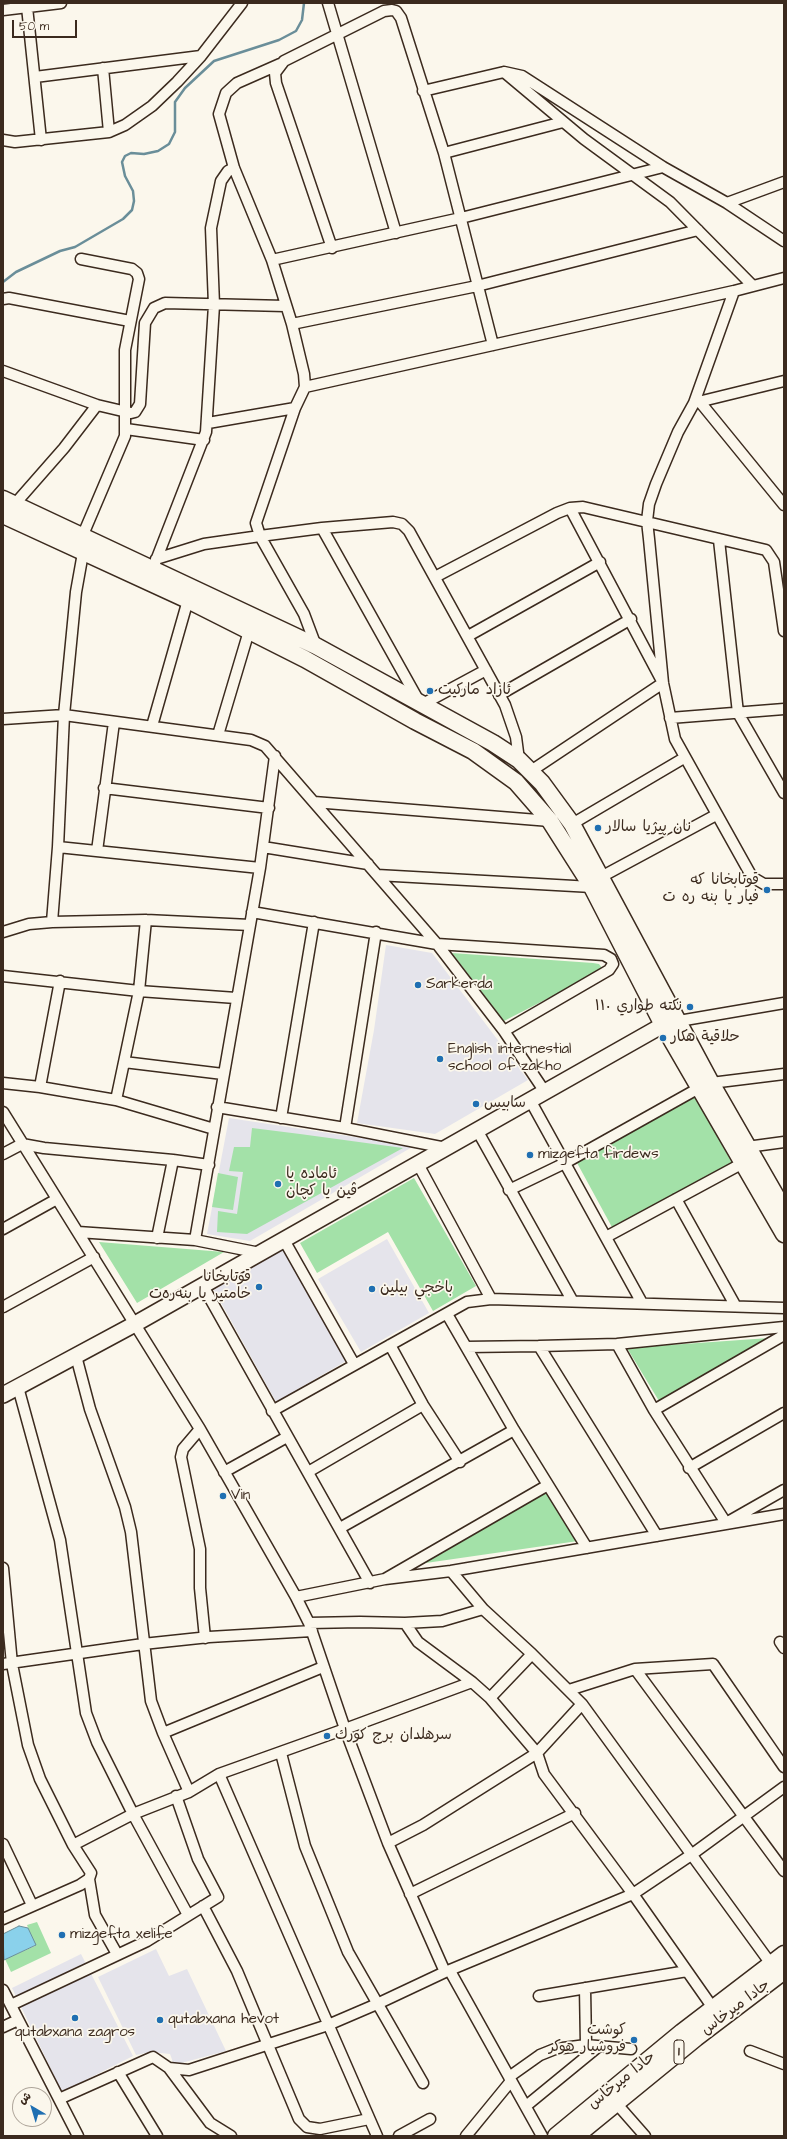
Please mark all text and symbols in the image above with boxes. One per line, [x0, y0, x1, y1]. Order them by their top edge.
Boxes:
scale bar [14, 12, 79, 38]
text: 50 m [19, 18, 49, 35]
place label: ئازاد ماركيت [438, 682, 511, 700]
marker: ئازاد ماركيت [425, 686, 435, 696]
place label: نان پيژيا سالار [606, 819, 691, 837]
marker: نان پيژيا سالار [593, 823, 603, 833]
place label: قوتابخانا كه فيار يا بنه ره ت [663, 872, 759, 907]
marker: قوتابخانا كه فيار يا بنه ره ت [762, 885, 772, 895]
place label: Sarkerda [426, 976, 492, 994]
marker: Sarkerda [413, 980, 423, 990]
place label: نكته طواري ١١٠ [595, 998, 682, 1016]
marker: نكته طواري ١١٠ [685, 1002, 695, 1012]
place label: حلاقية هكار [671, 1029, 740, 1047]
marker: حلاقية هكار [658, 1033, 668, 1043]
place label: English internestial school of zakho [448, 1041, 571, 1076]
marker: English internestial school of zakho [435, 1054, 445, 1064]
place label: سابيس [484, 1095, 526, 1113]
marker: سابيس [471, 1099, 481, 1109]
place label: mizgefta firdews [538, 1146, 659, 1164]
marker: mizgefta firdews [525, 1150, 535, 1160]
place label: ئاماده یا ڤین یا کچان [286, 1166, 357, 1201]
marker: ئاماده یا ڤین یا کچان [273, 1179, 283, 1189]
place label: قوتابخانا خامتیر یا بنەرەت [149, 1269, 251, 1304]
place label: باخجي بيلين [380, 1280, 453, 1298]
marker: قوتابخانا خامتیر یا بنەرەت [254, 1282, 264, 1292]
marker: باخجي بيلين [367, 1284, 377, 1294]
place label: Vin [231, 1487, 250, 1505]
marker: Vin [218, 1491, 228, 1501]
place label: سرهلدان برج كورك [335, 1727, 452, 1745]
marker: سرهلدان برج كورك [322, 1731, 332, 1741]
place label: mizgefta xelife [70, 1926, 173, 1944]
marker: mizgefta xelife [57, 1930, 67, 1940]
street label: جادا ميرخاس [698, 1976, 774, 2040]
place label: qutabxana hevot [168, 2011, 279, 2029]
marker: qutabxana zagros [70, 2013, 80, 2023]
marker: qutabxana hevot [155, 2015, 165, 2025]
place label: كوشت فروشيار هوكر [549, 2022, 626, 2057]
place label: qutabxana zagros [15, 2024, 135, 2042]
marker: كوشت فروشيار هوكر [629, 2035, 639, 2045]
road number: 1 [674, 2040, 684, 2064]
street label: حادا ميرخاس [585, 2049, 659, 2113]
north arrow [12, 2087, 52, 2127]
text: ش [16, 2088, 34, 2108]

